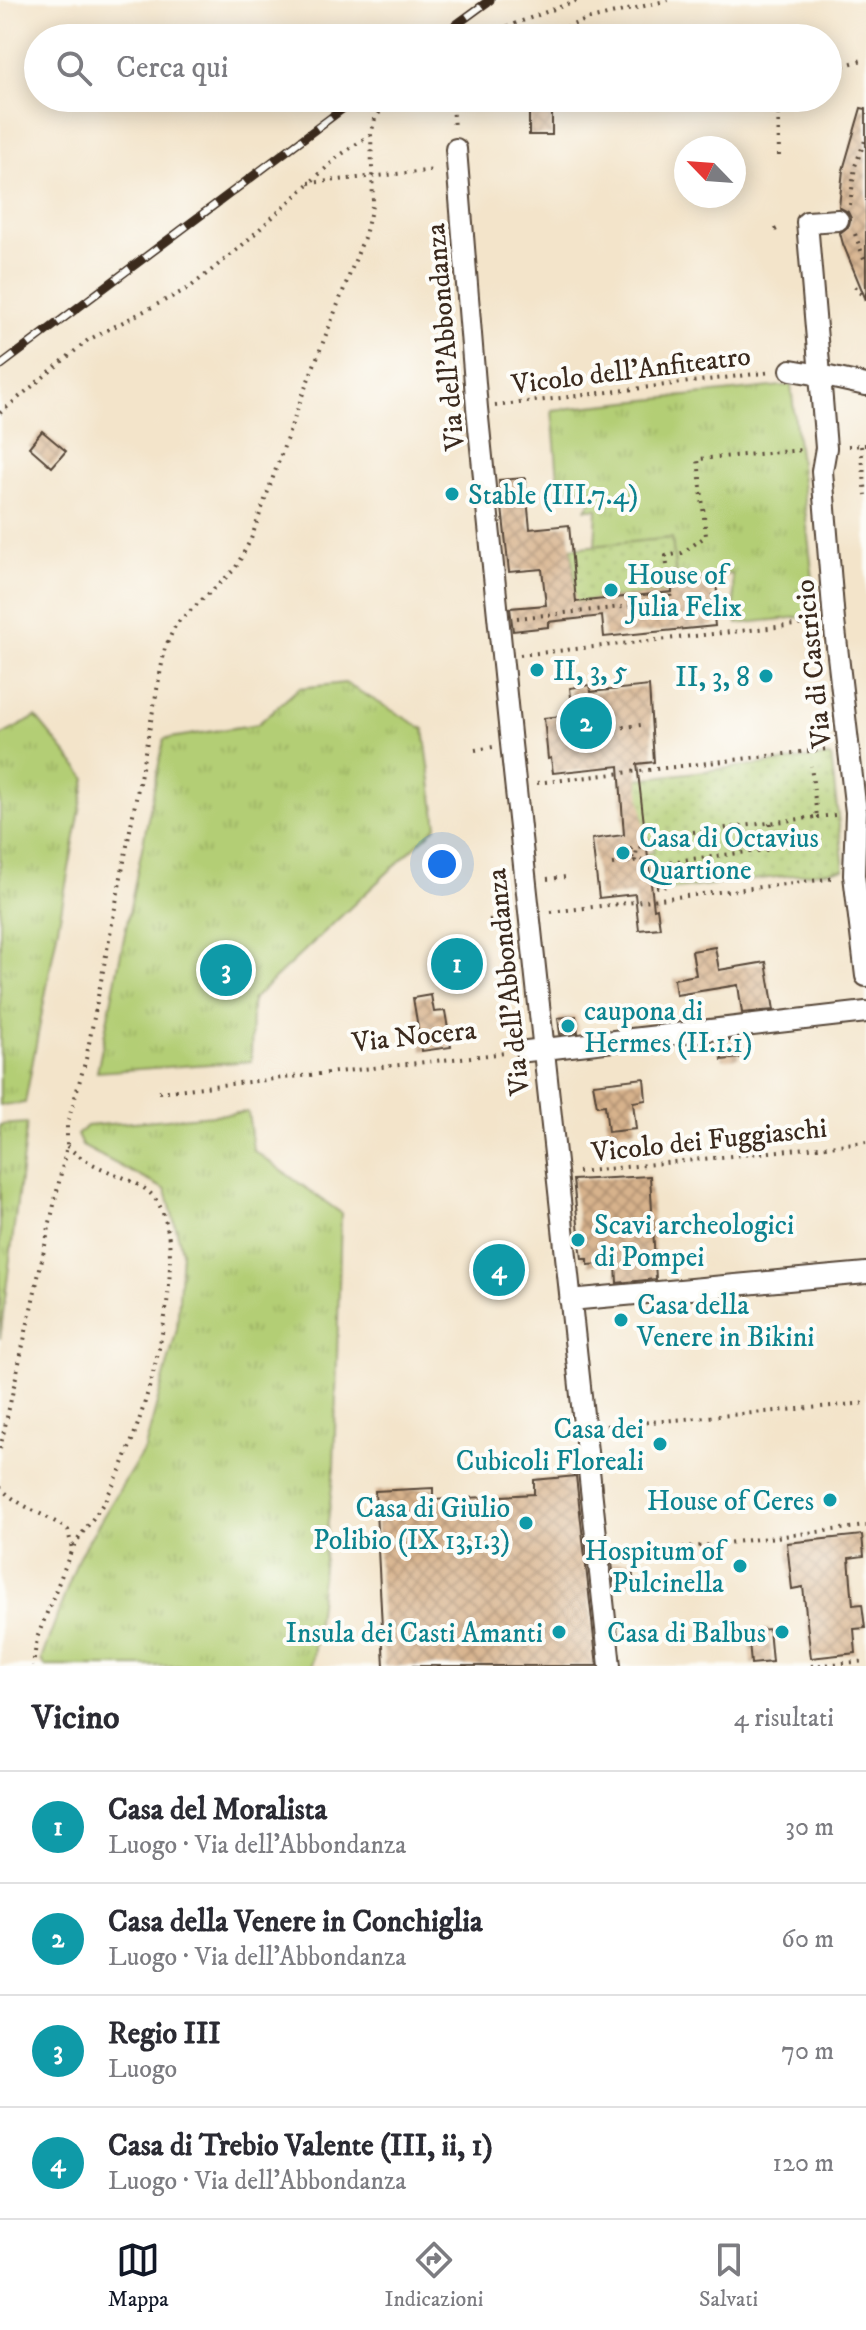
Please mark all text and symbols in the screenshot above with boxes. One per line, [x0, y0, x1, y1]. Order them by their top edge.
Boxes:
search box [24, 24, 842, 112]
icon: search [52, 46, 96, 90]
text: Cerca qui [116, 50, 229, 87]
north arrow [674, 136, 746, 208]
street label: Via dell'Abbondanza [418, 222, 473, 453]
street label: Vicolo dell'Anfiteatro [509, 338, 753, 403]
place label: Stable (III.7.4) [468, 478, 638, 513]
marker: Stable (III.7.4) [443, 485, 461, 503]
place label: House of Julia Felix [624, 558, 742, 625]
street label: Via di Castricio [787, 578, 840, 751]
marker: House of Julia Felix [602, 581, 620, 599]
place label: II, 3, 5 [553, 654, 628, 689]
place label: II, 3, 8 [675, 660, 750, 695]
marker: II, 3, 5 [528, 661, 546, 679]
marker: II, 3, 8 [757, 667, 775, 685]
pin: 2 [560, 693, 612, 753]
place label: Casa di Octavius Quartione [639, 821, 819, 888]
your location [422, 844, 462, 884]
marker: Casa di Octavius Quartione [614, 844, 632, 862]
street label: Via dell'Abbondanza [479, 867, 538, 1098]
pin: 1 [431, 934, 483, 994]
pin: 3 [200, 940, 252, 1000]
place label: caupona di Hermes (II.1.1) [584, 994, 753, 1061]
street label: Via Nocera [349, 1013, 478, 1061]
marker: caupona di Hermes (II.1.1) [559, 1017, 577, 1035]
street label: Vicolo dei Fuggiaschi [589, 1111, 829, 1170]
place label: Scavi archeologici di Pompei [594, 1208, 794, 1275]
marker: Scavi archeologici di Pompei [569, 1231, 587, 1249]
pin: 4 [473, 1240, 525, 1300]
place label: Casa della Venere in Bikini [636, 1288, 815, 1355]
marker: Casa della Venere in Bikini [612, 1311, 630, 1329]
place label: Casa dei Cubicoli Floreali [456, 1412, 644, 1479]
marker: Casa dei Cubicoli Floreali [651, 1435, 669, 1453]
place label: House of Ceres [647, 1484, 814, 1519]
place label: Casa di Giulio Polibio (IX 13,1.3) [313, 1491, 510, 1558]
marker: House of Ceres [821, 1491, 839, 1509]
marker: Casa di Giulio Polibio (IX 13,1.3) [517, 1514, 535, 1532]
place label: Hospitum of Pulcinella [585, 1534, 728, 1601]
marker: Hospitum of Pulcinella [731, 1557, 749, 1575]
place label: Insula dei Casti Amanti [285, 1616, 543, 1651]
place label: Casa di Balbus [607, 1616, 766, 1651]
marker: Insula dei Casti Amanti [550, 1623, 568, 1641]
marker: Casa di Balbus [773, 1623, 791, 1641]
text: Vicino [32, 1697, 120, 1739]
text: 4 risultati [734, 1702, 834, 1735]
text: Casa del Moralista [108, 1792, 327, 1829]
text: 1 [53, 1811, 63, 1844]
text: 30 m [785, 1811, 834, 1844]
text: Luogo · Via dell'Abbondanza [108, 1829, 406, 1862]
text: Casa della Venere in Conchiglia [108, 1904, 483, 1941]
text: 2 [52, 1923, 64, 1956]
text: 60 m [781, 1923, 834, 1956]
text: Luogo · Via dell'Abbondanza [108, 1941, 406, 1974]
text: Regio III [108, 2016, 221, 2053]
text: 3 [53, 2035, 63, 2068]
text: 70 m [781, 2035, 834, 2068]
text: Luogo [108, 2053, 177, 2086]
text: Casa di Trebio Valente (III, ii, 1) [108, 2128, 493, 2165]
text: 4 [51, 2147, 65, 2180]
text: 120 m [773, 2147, 834, 2180]
text: Luogo · Via dell'Abbondanza [108, 2165, 406, 2198]
tab: Mappa [108, 2238, 169, 2313]
tab: Indicazioni [384, 2238, 483, 2313]
tab: Salvati [699, 2238, 758, 2313]

